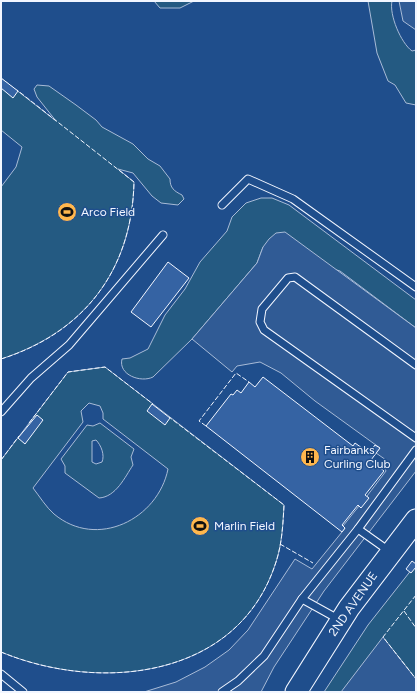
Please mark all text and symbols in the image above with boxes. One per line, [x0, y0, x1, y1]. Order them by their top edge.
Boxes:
sports icon: Arco Field [56, 201, 78, 223]
place label: Arco Field [81, 205, 135, 219]
place label: Fairbanks Curling Club [324, 443, 391, 471]
building icon: Fairbanks Curling Club [299, 446, 321, 468]
sports icon: Marlin Field [189, 515, 211, 537]
place label: Marlin Field [214, 519, 275, 533]
street label: 2ND AVENUE [326, 569, 380, 639]

